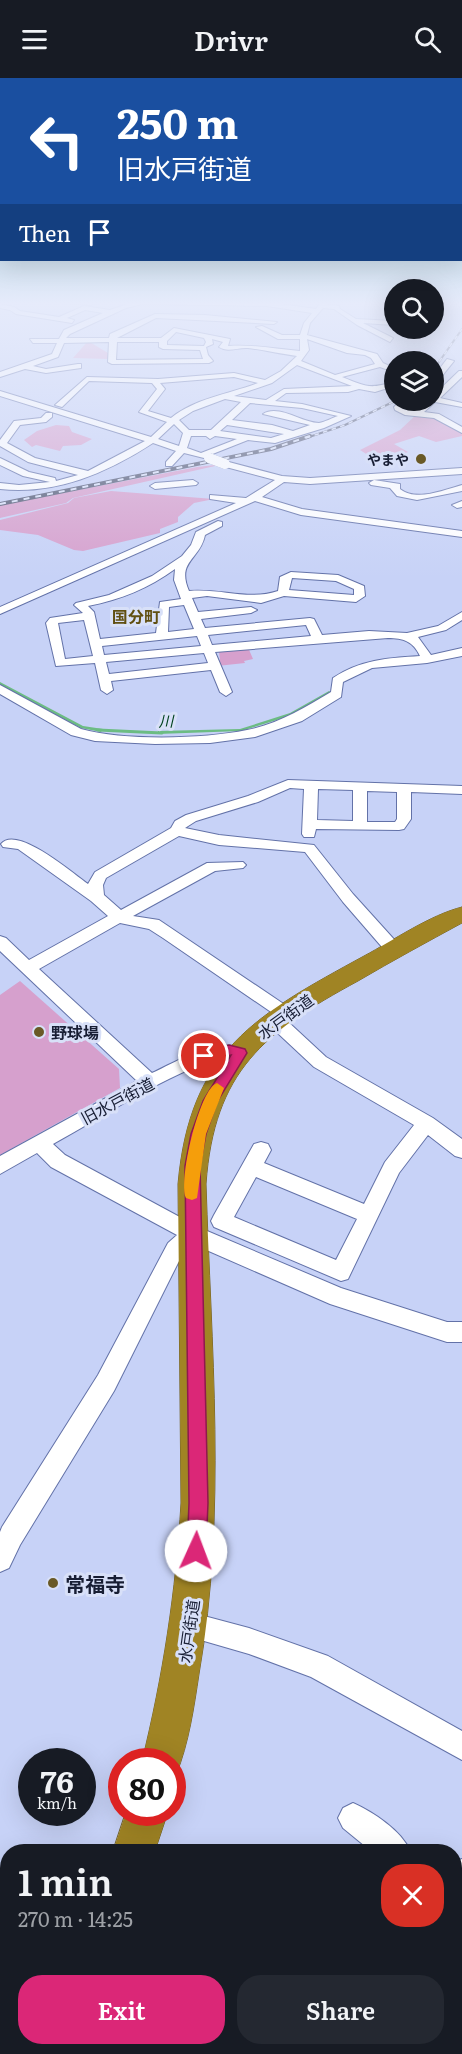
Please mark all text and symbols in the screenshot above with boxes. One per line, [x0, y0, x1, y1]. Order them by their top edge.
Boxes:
text: Drivr [194, 19, 268, 59]
icon: menu [18, 23, 51, 56]
icon: search [411, 23, 444, 56]
text: 250 m [117, 90, 238, 152]
icon: left [18, 102, 96, 180]
text: 旧水戸街道 [117, 147, 252, 187]
text: Then [18, 216, 71, 249]
icon: arrive [83, 216, 116, 249]
map controls [384, 279, 444, 411]
button: search [384, 279, 444, 339]
button: layers [384, 351, 444, 411]
place label: やまや [367, 449, 409, 469]
marker: やまや [414, 452, 428, 466]
district label: 国分町 [112, 604, 160, 628]
water label: 川 [158, 708, 176, 732]
street label: 水戸街道 [252, 987, 318, 1045]
place label: 野球場 [51, 1020, 99, 1044]
marker: 野球場 [32, 1025, 46, 1039]
pin [178, 1030, 229, 1081]
icon: arrive [187, 1039, 220, 1072]
street label: 旧水戸街道 [76, 1071, 158, 1129]
position arrow [164, 1519, 228, 1583]
place label: 常福寺 [65, 1568, 125, 1598]
marker: 常福寺 [46, 1576, 60, 1590]
street label: 水戸街道 [172, 1598, 204, 1664]
speed limit sign: 80 [108, 1748, 186, 1826]
text: 76 [40, 1758, 74, 1802]
text: km/h [37, 1791, 77, 1814]
text: 1 min [18, 1854, 113, 1907]
button: close [381, 1864, 444, 1927]
text: 270 m · 14:25 [18, 1903, 133, 1933]
button: Exit [18, 1975, 225, 2044]
button: Share [237, 1975, 444, 2044]

